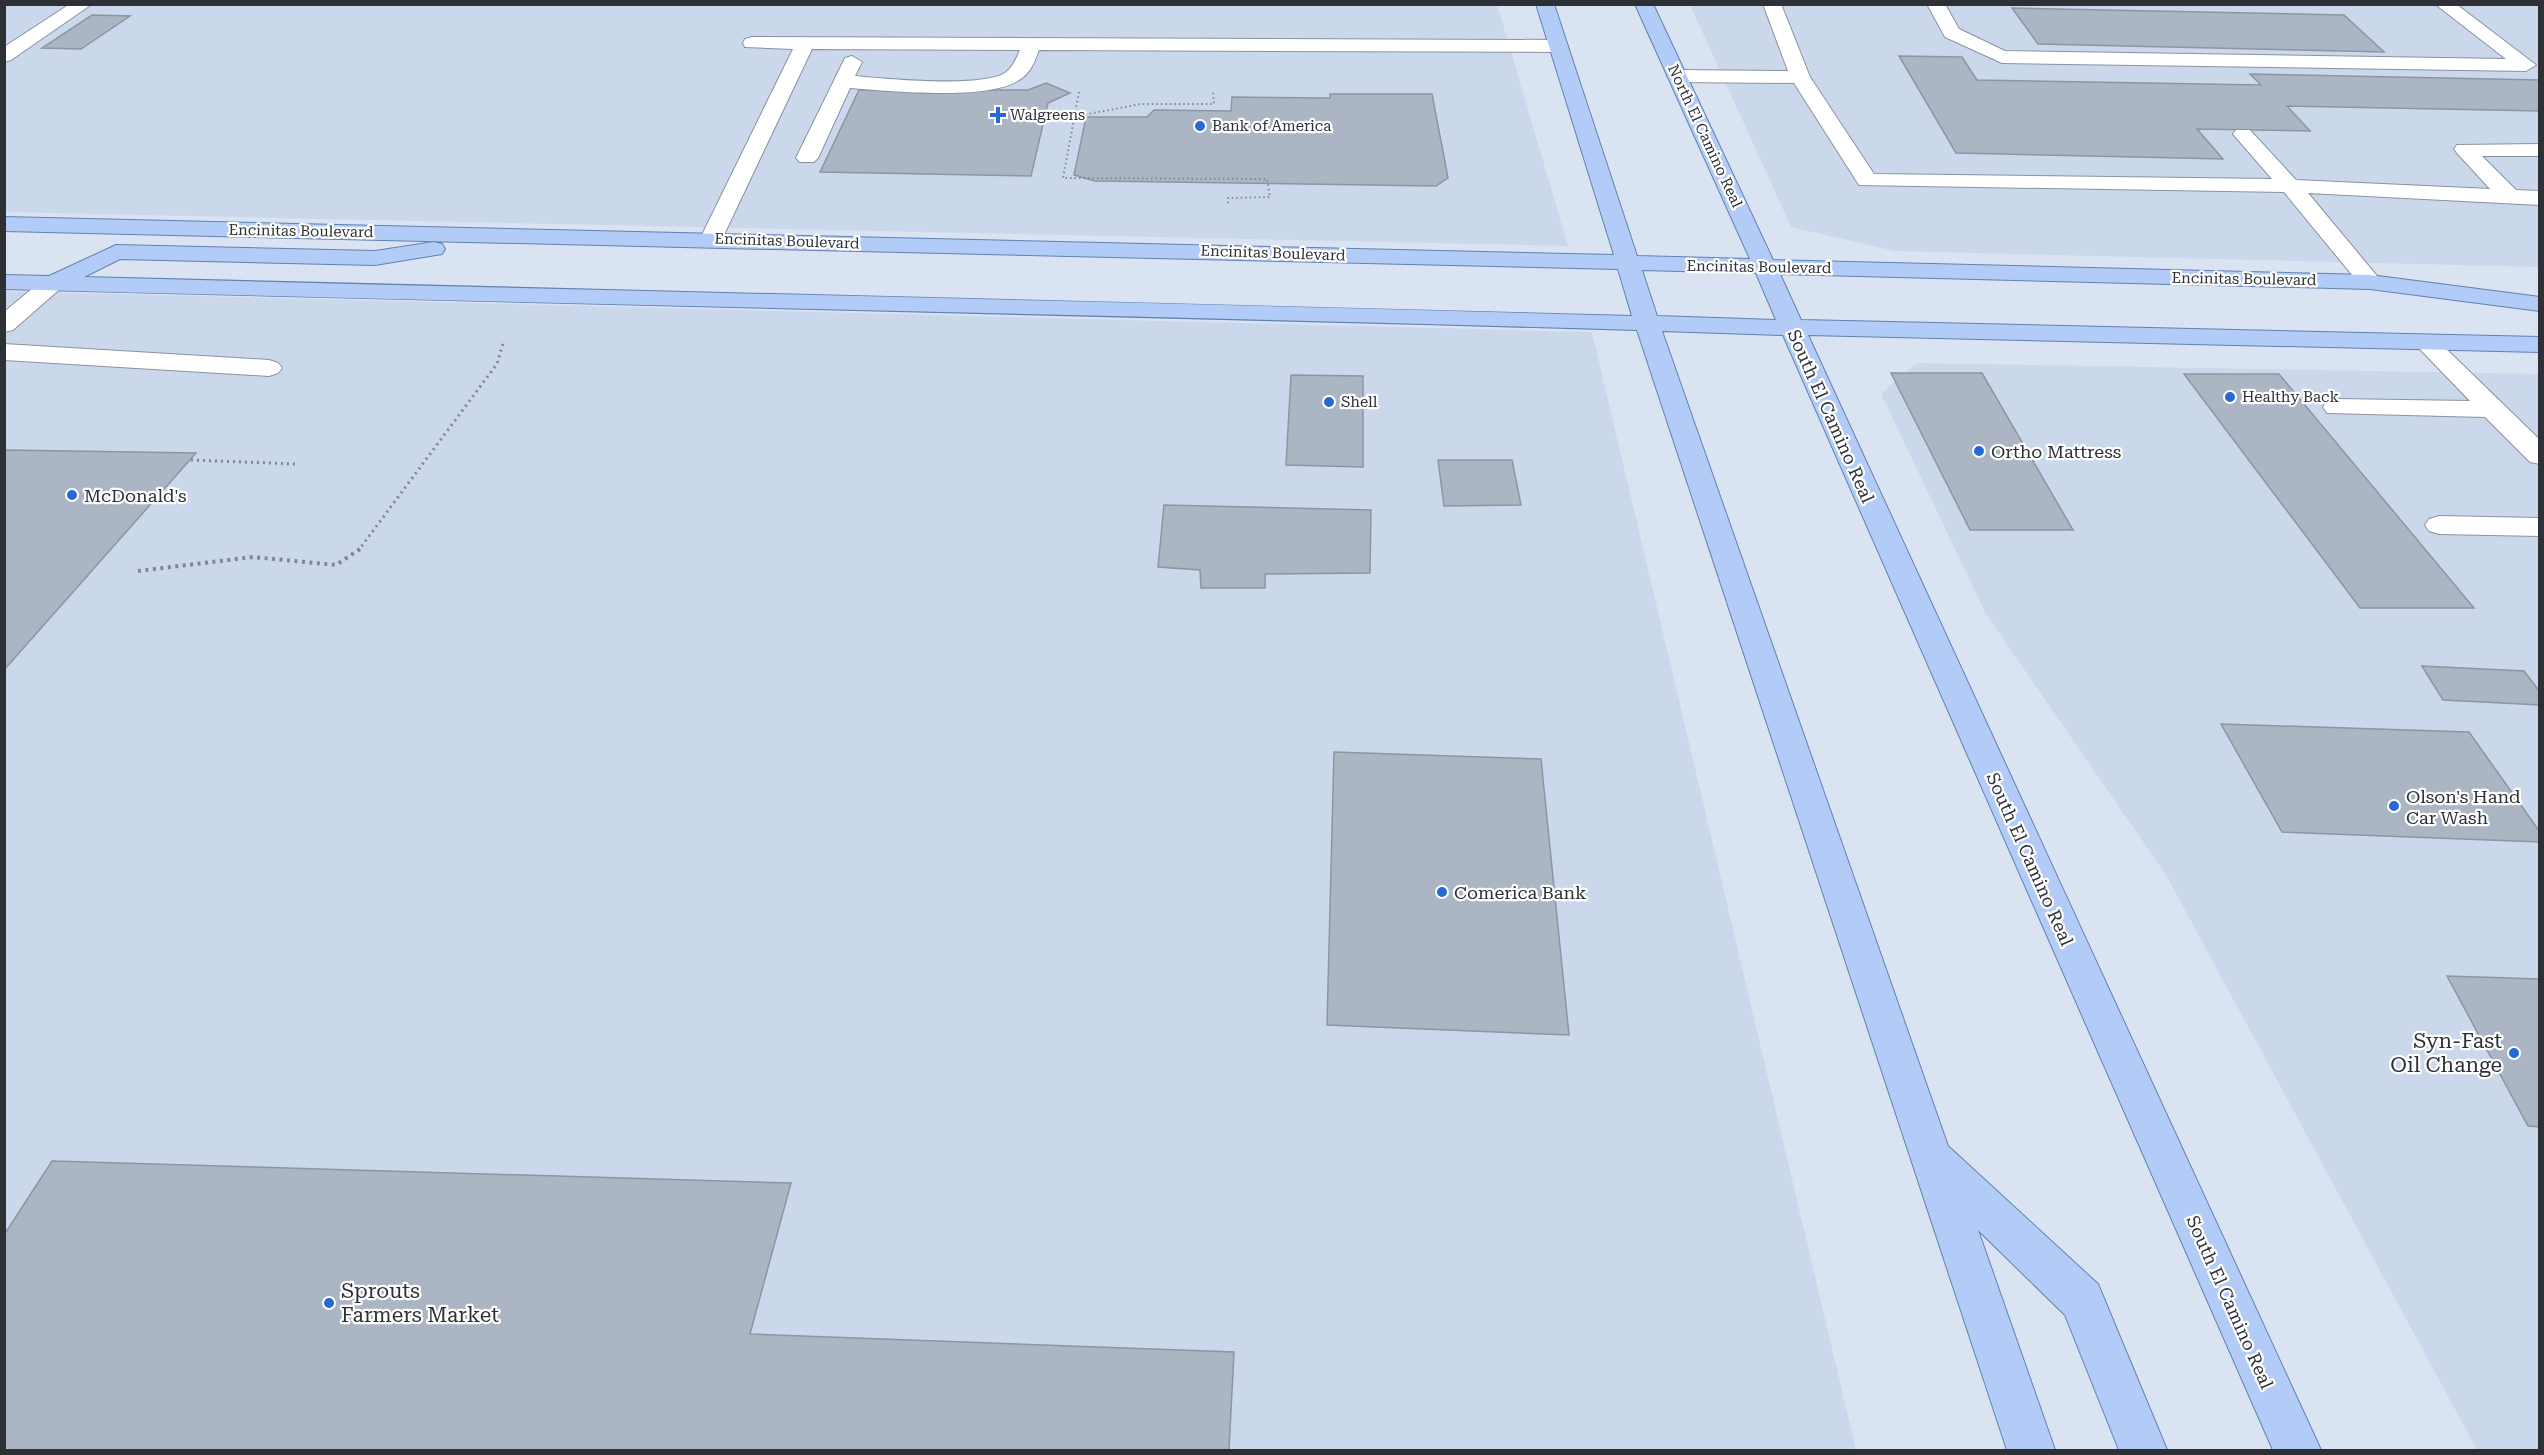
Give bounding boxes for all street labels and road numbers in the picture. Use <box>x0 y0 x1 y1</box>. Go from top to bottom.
street label: North El Camino Real <box>1664 62 1746 211</box>
street label: Encinitas Boulevard <box>228 221 374 241</box>
street label: Encinitas Boulevard <box>714 229 860 253</box>
street label: Encinitas Boulevard <box>1200 241 1346 265</box>
street label: Encinitas Boulevard <box>1686 257 1832 277</box>
street label: Encinitas Boulevard <box>2171 269 2317 289</box>
street label: South El Camino Real <box>1783 326 1879 506</box>
street label: South El Camino Real <box>1982 769 2078 949</box>
street label: South El Camino Real <box>2182 1212 2278 1392</box>

